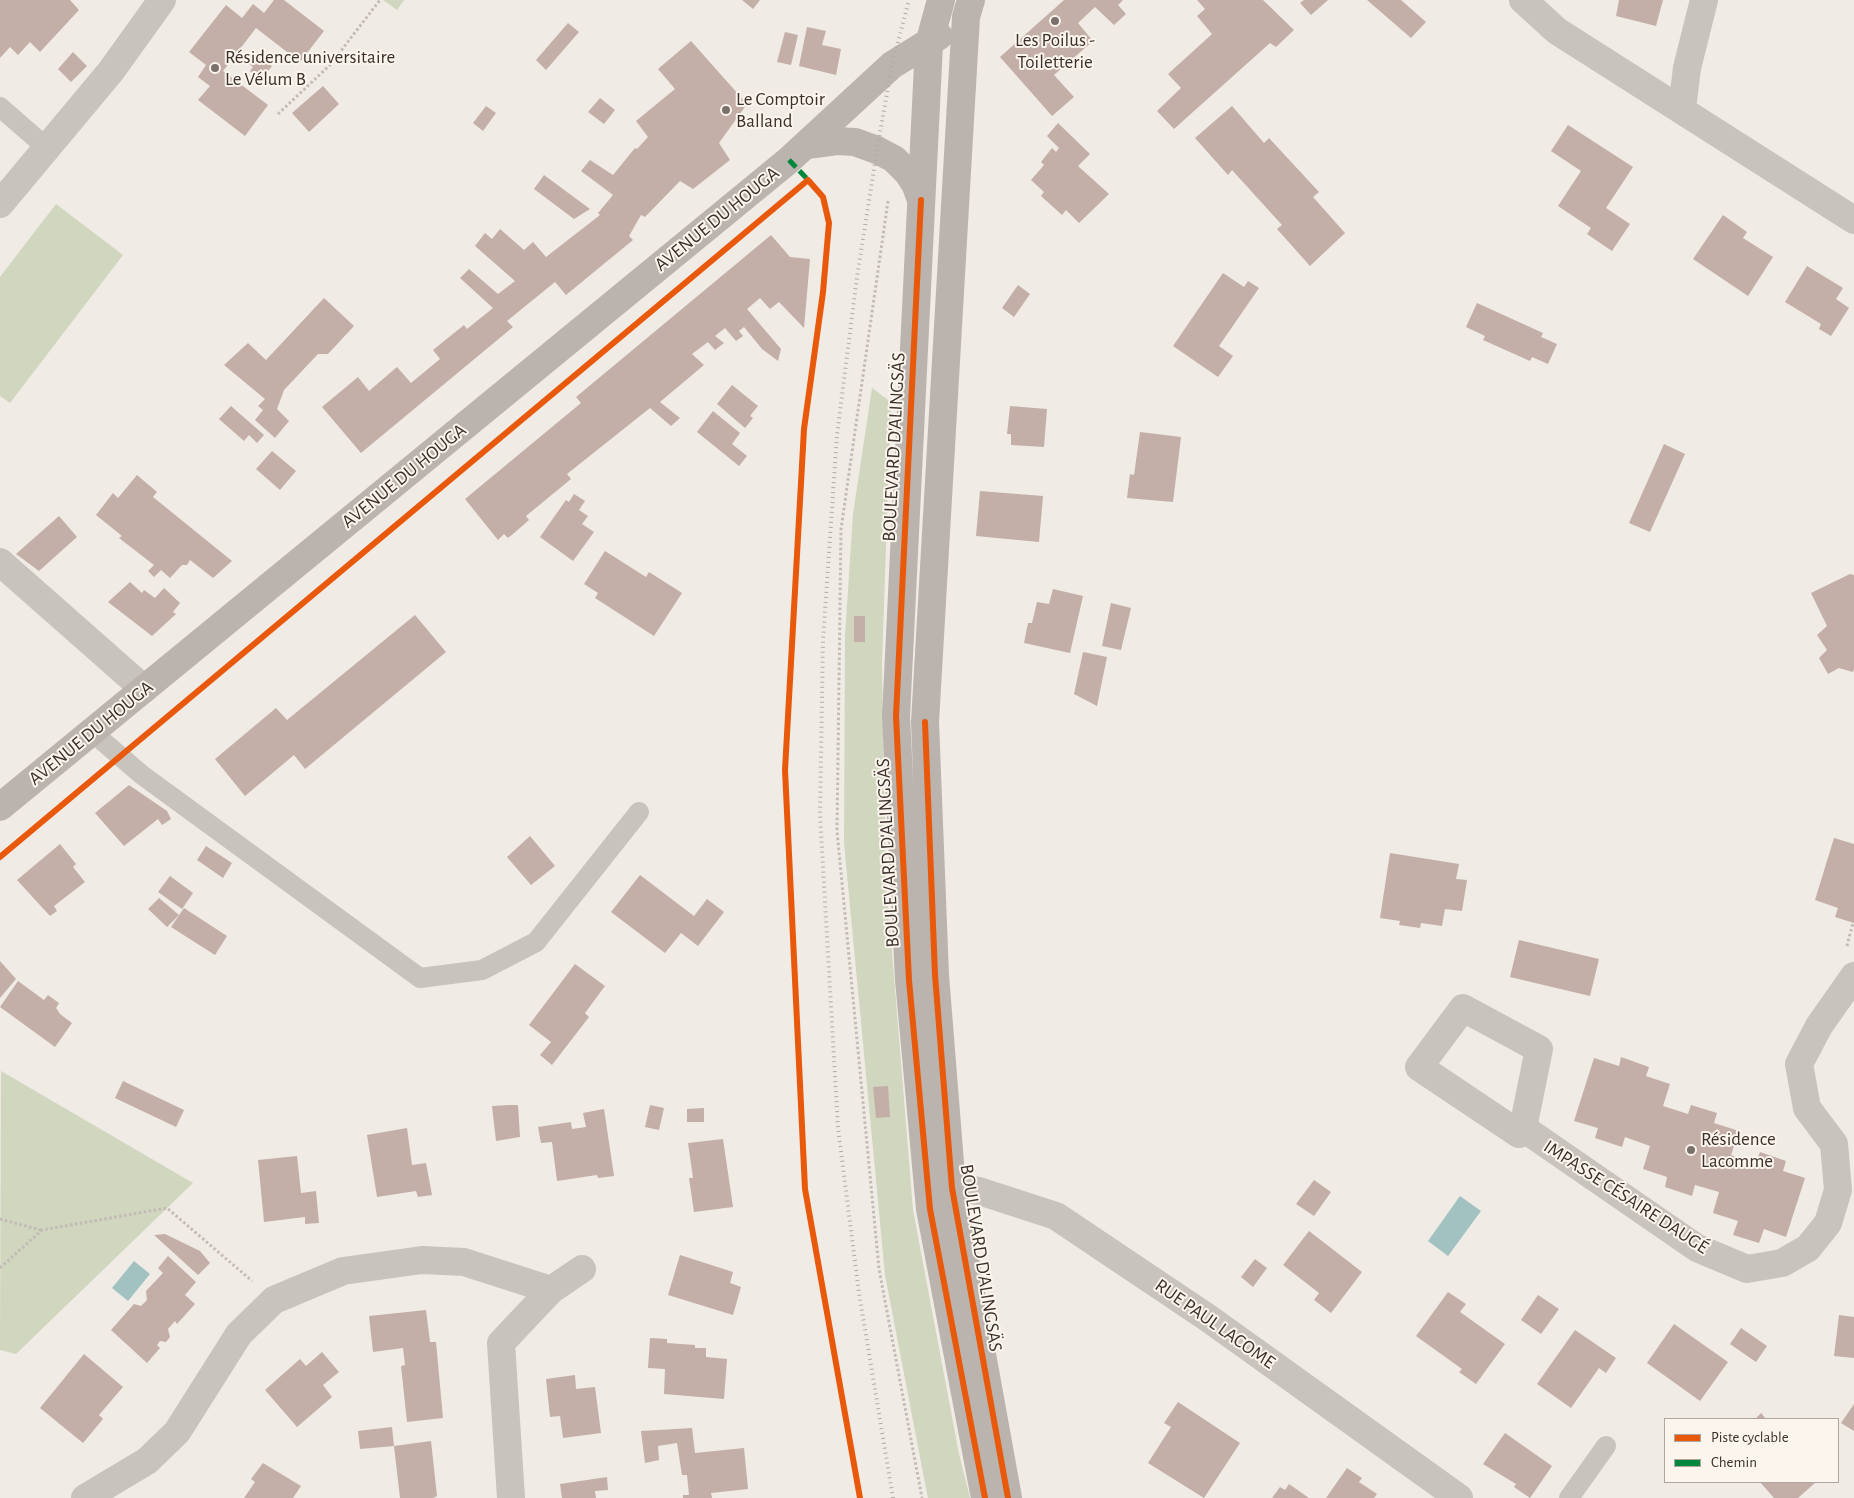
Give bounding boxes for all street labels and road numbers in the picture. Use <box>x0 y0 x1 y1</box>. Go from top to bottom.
street label: AVENUE DU HOUGA <box>650 162 784 276</box>
street label: BOULEVARD D'ALINGSÄS <box>878 352 910 542</box>
street label: AVENUE DU HOUGA <box>337 419 471 533</box>
street label: AVENUE DU HOUGA <box>24 676 158 790</box>
street label: BOULEVARD D'ALINGSÄS <box>872 758 904 948</box>
street label: IMPASSE CÉSAIRE DAUGÉ <box>1539 1135 1713 1259</box>
street label: BOULEVARD D'ALINGSÄS <box>955 1163 1007 1353</box>
street label: RUE PAUL LACOME <box>1150 1274 1280 1374</box>

